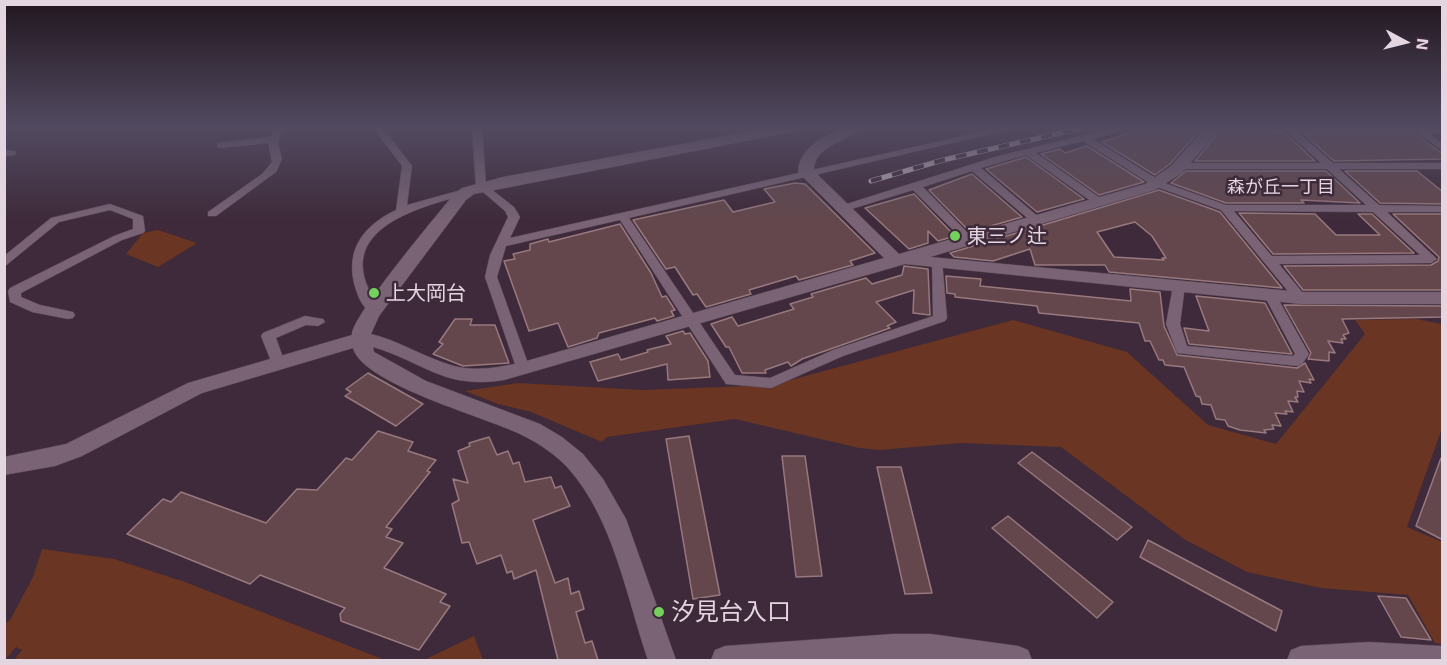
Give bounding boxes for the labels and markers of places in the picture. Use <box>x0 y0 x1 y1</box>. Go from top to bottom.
place label: 東三ノ辻 <box>967 224 1047 248</box>
marker: 東三ノ辻 <box>948 229 962 243</box>
place label: 上大岡台 <box>386 281 466 305</box>
marker: 上大岡台 <box>367 286 381 300</box>
place label: 汐見台入口 <box>671 598 791 626</box>
marker: 汐見台入口 <box>652 605 666 619</box>

